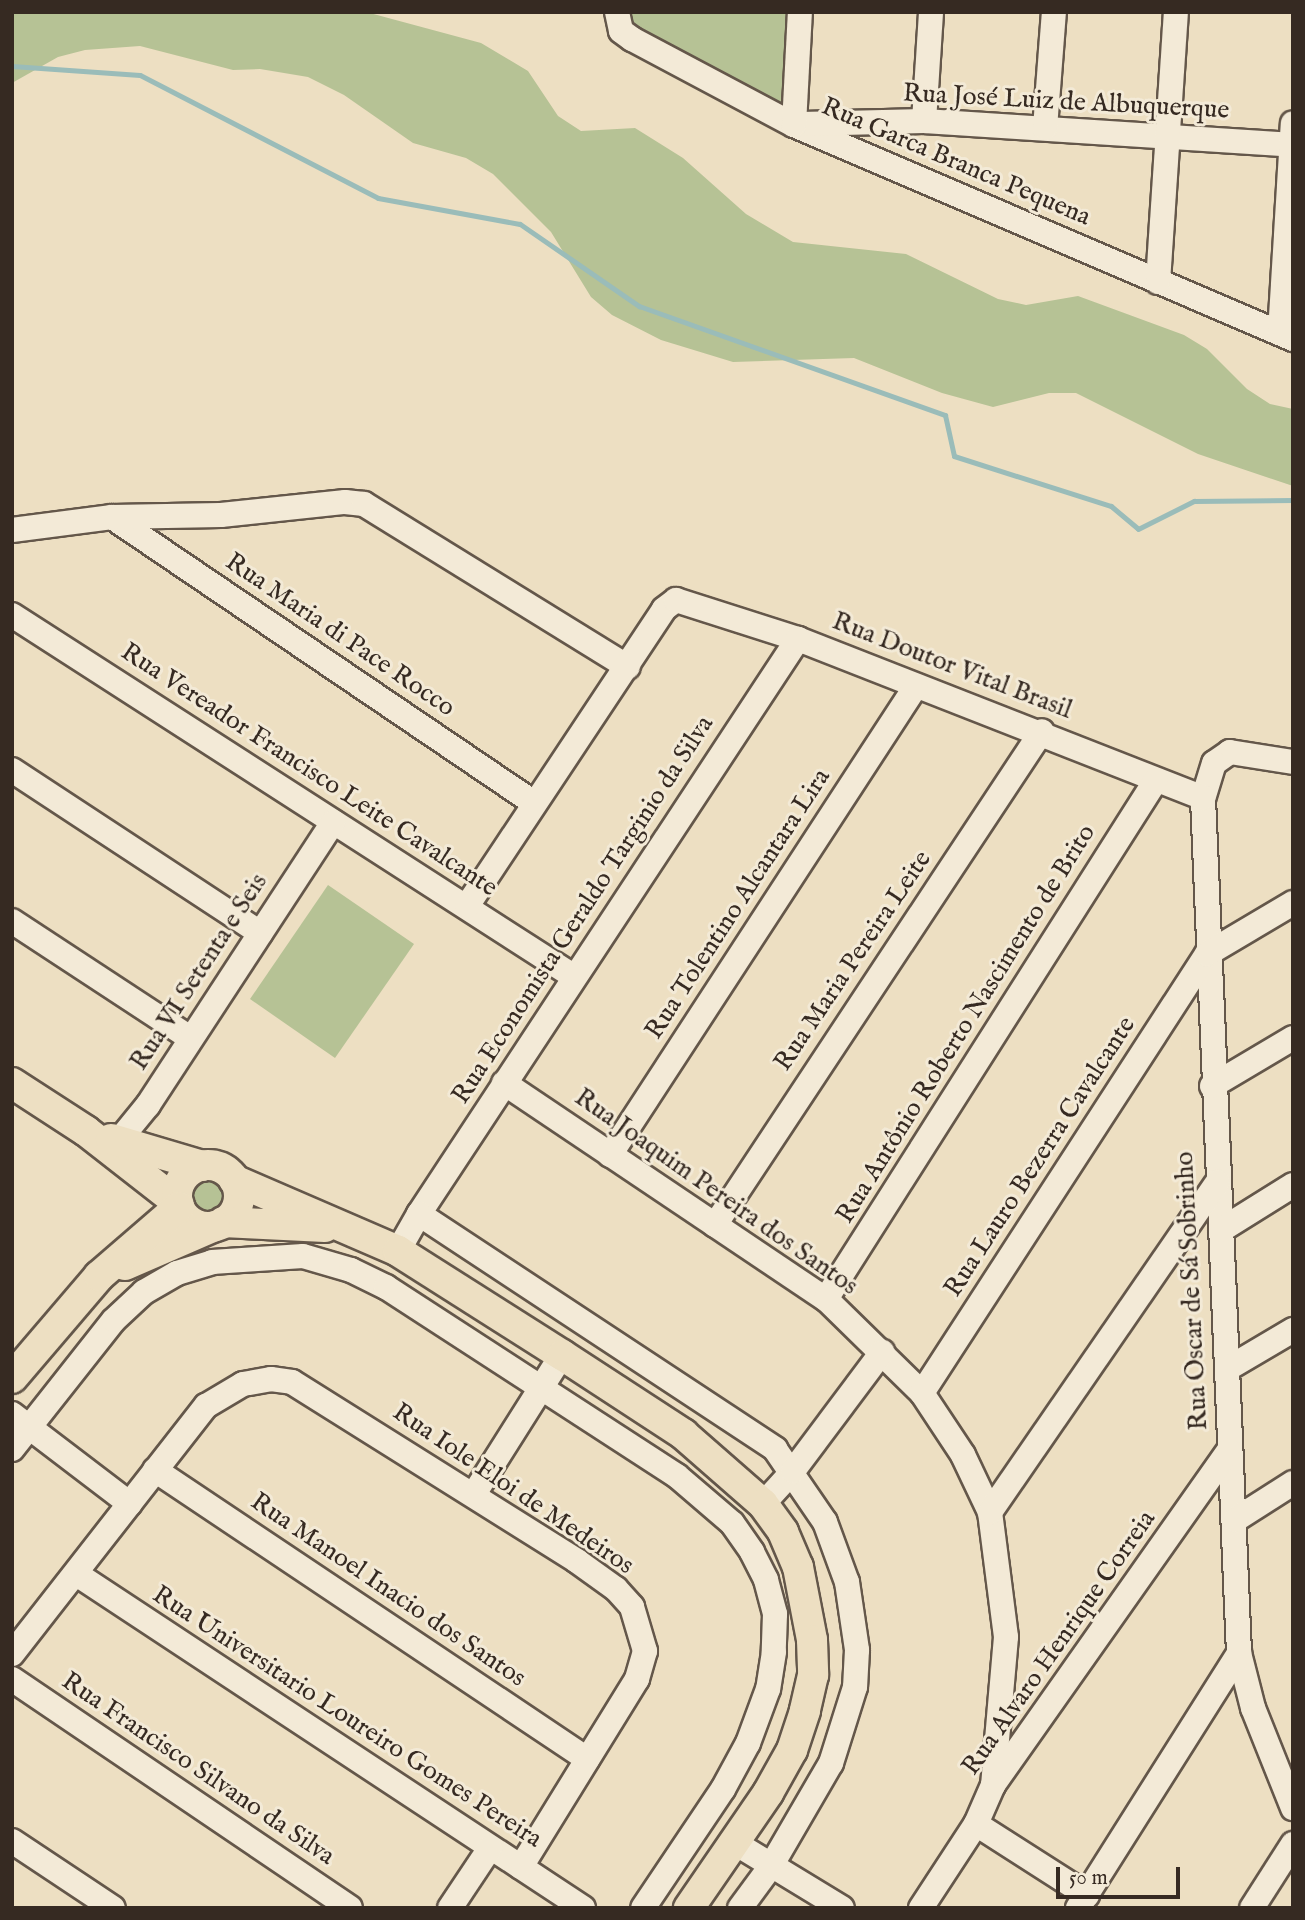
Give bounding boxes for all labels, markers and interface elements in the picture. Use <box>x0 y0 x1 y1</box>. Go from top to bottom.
street label: Rua José Luiz de Albuquerque <box>902 78 1230 126</box>
street label: Rua Garca Branca Pequena <box>817 91 1095 233</box>
street label: Rua Maria di Pace Rocco <box>219 546 461 724</box>
street label: Rua Doutor Vital Brasil <box>828 606 1076 726</box>
street label: Rua Vereador Francisco Leite Cavalcante <box>115 636 503 904</box>
street label: Rua Economista Geraldo Targinio da Silva <box>446 710 720 1110</box>
street label: Rua Tolentino Alcantara Lira <box>639 763 837 1045</box>
street label: Rua Antônio Roberto Nascimento de Brito <box>830 819 1102 1229</box>
street label: Rua Maria Pereira Leite <box>768 845 938 1077</box>
street label: Rua VI Setenta e Seis <box>124 868 274 1076</box>
street label: Rua Lauro Bezerra Cavalcante <box>938 1011 1142 1303</box>
street label: Rua Joaquim Pereira dos Santos <box>568 1082 864 1302</box>
street label: Rua Oscar de Sá Sobrinho <box>1169 1151 1215 1431</box>
street label: Rua Iole Eloi de Medeiros <box>387 1397 639 1581</box>
street label: Rua Manoel Inacio dos Santos <box>244 1486 532 1694</box>
street label: Rua Alvaro Henrique Correia <box>956 1505 1162 1781</box>
street label: Rua Universitario Loureiro Gomes Pereira <box>146 1579 548 1855</box>
street label: Rua Francisco Silvano da Silva <box>55 1666 341 1872</box>
scale bar <box>1060 1854 1184 1898</box>
text: 50 m <box>1069 1865 1108 1892</box>

